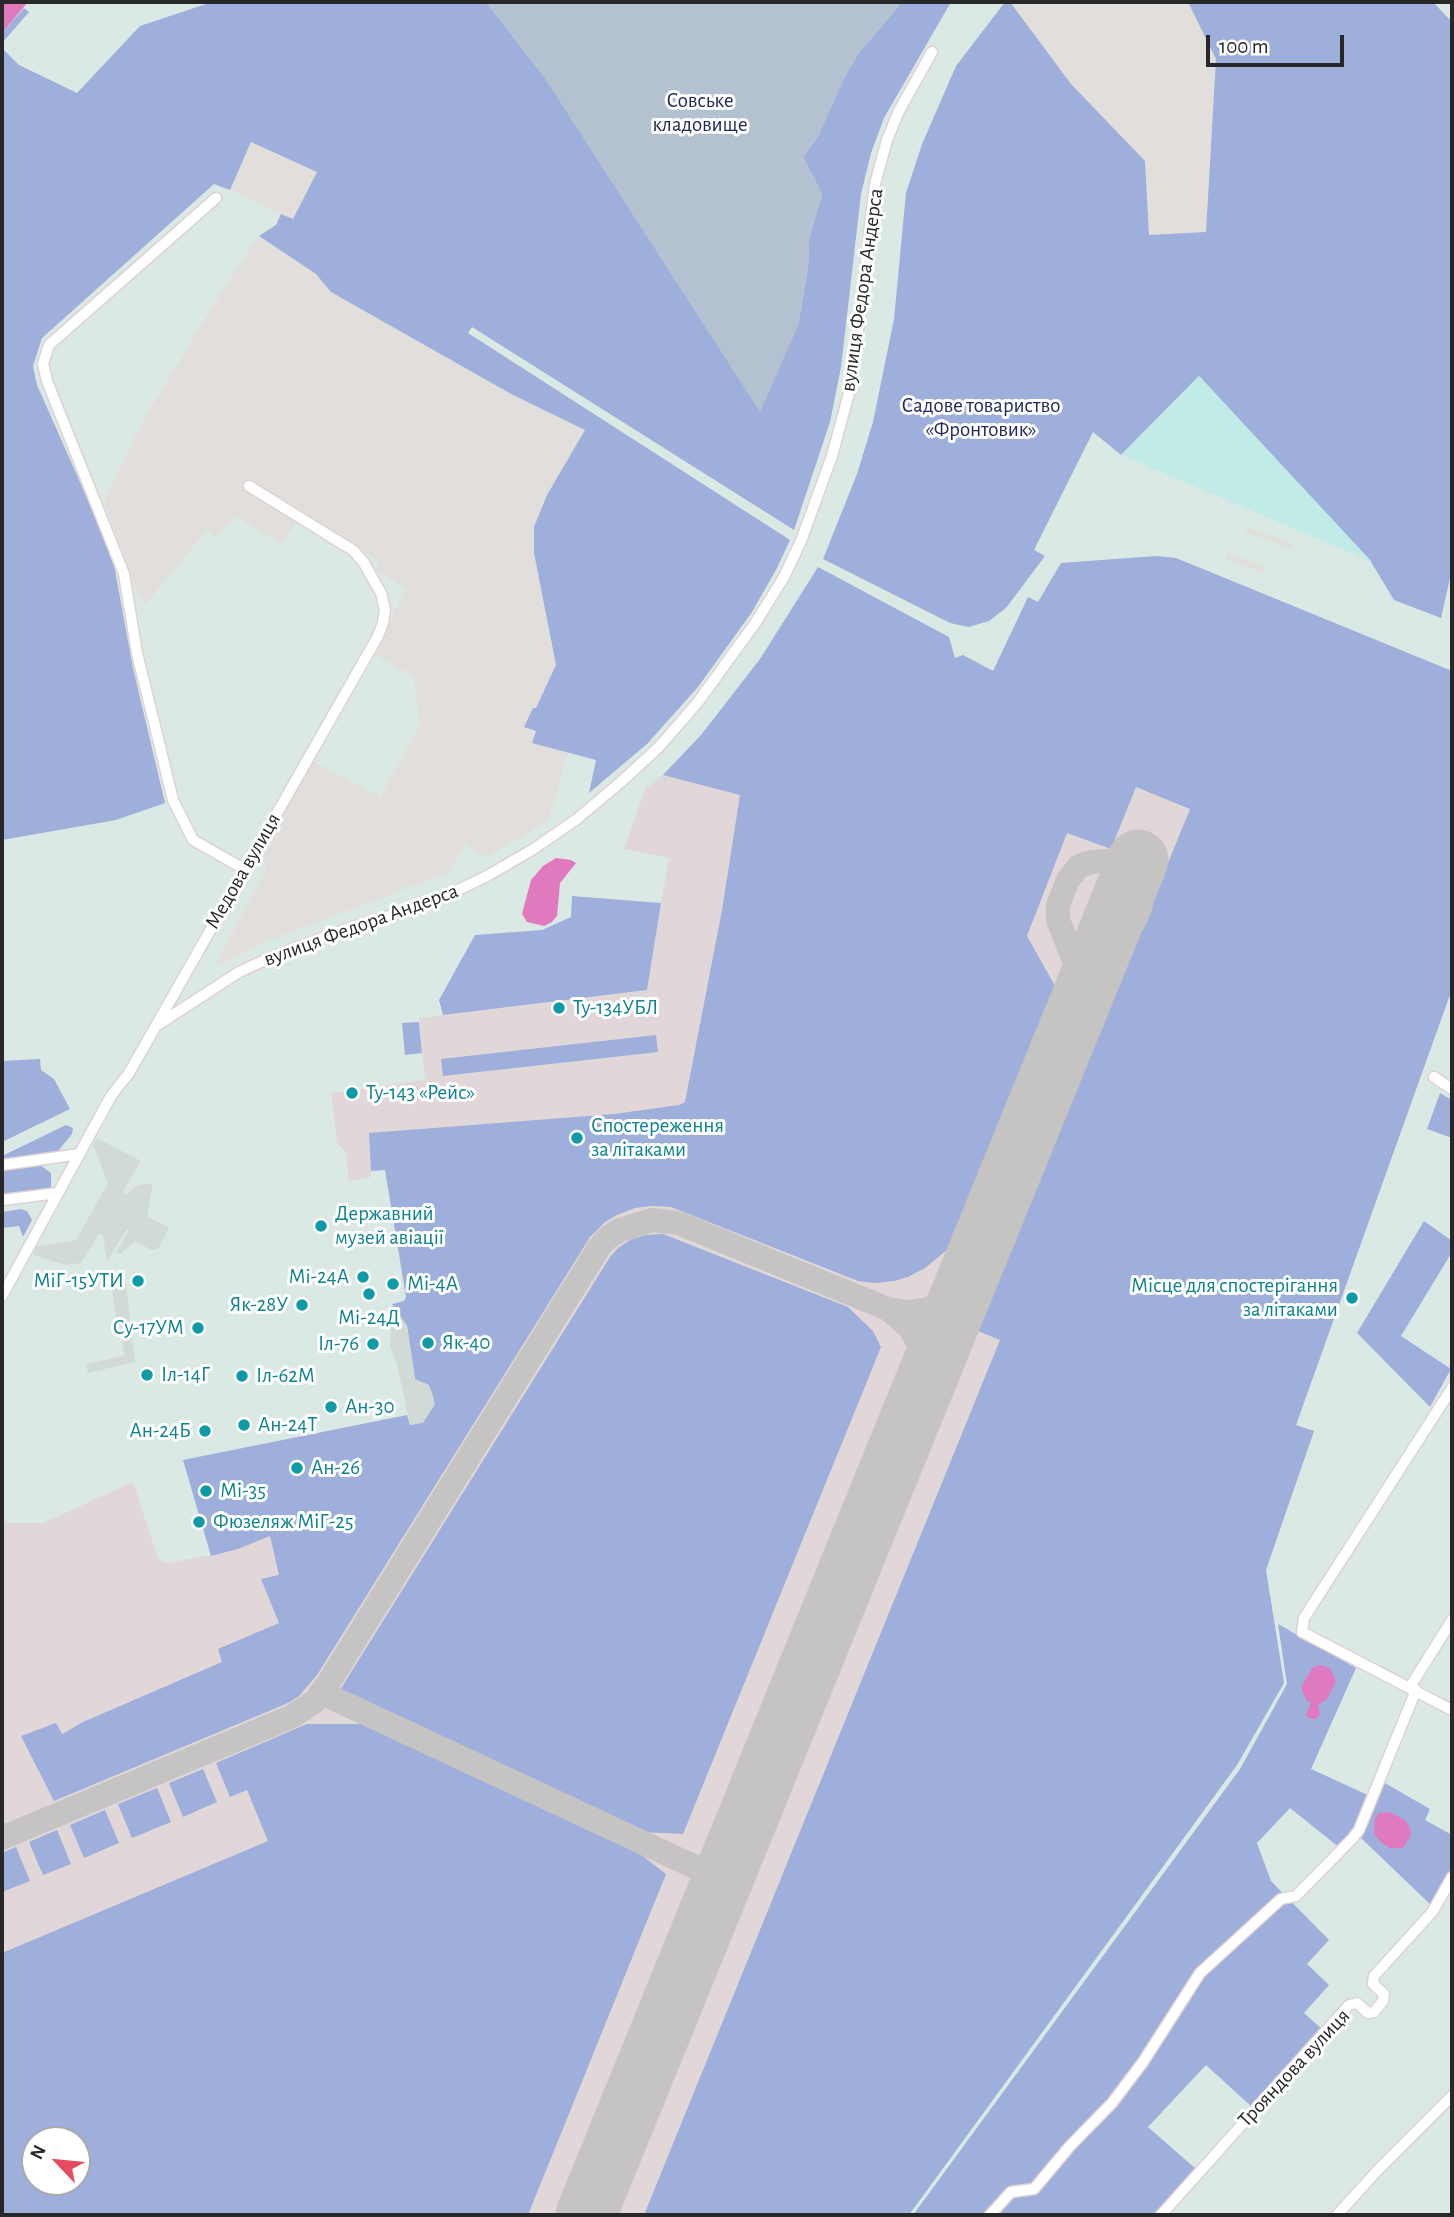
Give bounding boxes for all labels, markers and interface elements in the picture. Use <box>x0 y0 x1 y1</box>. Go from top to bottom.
scale bar <box>1209 21 1347 65</box>
text: 100 m <box>1219 36 1269 57</box>
park label: Совське кладовище <box>652 88 748 138</box>
street label: вулиця Федора Андерса <box>835 187 889 393</box>
park label: Садове товариство «Фронтовик» <box>902 393 1060 443</box>
street label: Медова вулиця <box>200 809 286 933</box>
street label: вулиця Федора Андерса <box>260 878 462 972</box>
place label: Ту-134УБЛ <box>573 995 658 1021</box>
marker: Ту-134УБЛ <box>551 1000 567 1016</box>
place label: Ту-143 «Рейс» <box>366 1080 475 1106</box>
marker: Ту-143 «Рейс» <box>344 1085 360 1101</box>
place label: Спостереження за літаками <box>591 1113 724 1163</box>
marker: Спостереження за літаками <box>569 1130 585 1146</box>
place label: Державний музей авіації <box>335 1201 444 1251</box>
marker: Державний музей авіації <box>313 1218 329 1234</box>
place label: Мі-24А <box>288 1264 349 1290</box>
place label: МіГ-15УТИ <box>33 1268 124 1294</box>
marker: Мі-24А <box>355 1269 371 1285</box>
place label: Мі-4А <box>407 1271 458 1297</box>
marker: МіГ-15УТИ <box>130 1273 146 1289</box>
place label: Місце для спостерігання за літаками <box>1131 1273 1338 1323</box>
marker: Мі-4А <box>385 1276 401 1292</box>
marker: Мі-24Д <box>361 1286 377 1302</box>
marker: Місце для спостерігання за літаками <box>1344 1290 1360 1306</box>
place label: Як-28У <box>229 1292 288 1318</box>
marker: Як-28У <box>294 1297 310 1313</box>
place label: Мі-24Д <box>338 1305 400 1331</box>
place label: Су-17УМ <box>113 1315 184 1341</box>
marker: Су-17УМ <box>190 1320 206 1336</box>
place label: Як-40 <box>442 1330 490 1356</box>
place label: Іл-76 <box>318 1331 359 1357</box>
marker: Як-40 <box>420 1335 436 1351</box>
marker: Іл-76 <box>365 1336 381 1352</box>
place label: Іл-14Г <box>161 1362 210 1388</box>
place label: Іл-62М <box>256 1363 315 1389</box>
marker: Іл-14Г <box>139 1367 155 1383</box>
marker: Іл-62М <box>234 1368 250 1384</box>
place label: Ан-30 <box>345 1394 395 1420</box>
marker: Ан-30 <box>323 1399 339 1415</box>
place label: Ан-24Т <box>258 1412 317 1438</box>
marker: Ан-24Т <box>236 1417 252 1433</box>
place label: Ан-24Б <box>130 1418 191 1444</box>
marker: Ан-24Б <box>197 1423 213 1439</box>
place label: Ан-26 <box>311 1455 360 1481</box>
marker: Ан-26 <box>289 1460 305 1476</box>
place label: Мі-35 <box>220 1478 266 1504</box>
marker: Мі-35 <box>198 1483 214 1499</box>
place label: Фюзеляж МіГ-25 <box>213 1509 353 1535</box>
marker: Фюзеляж МіГ-25 <box>191 1514 207 1530</box>
street label: Трояндова вулиця <box>1233 2004 1355 2132</box>
north arrow <box>21 2126 91 2196</box>
text: N <box>27 2142 50 2163</box>

